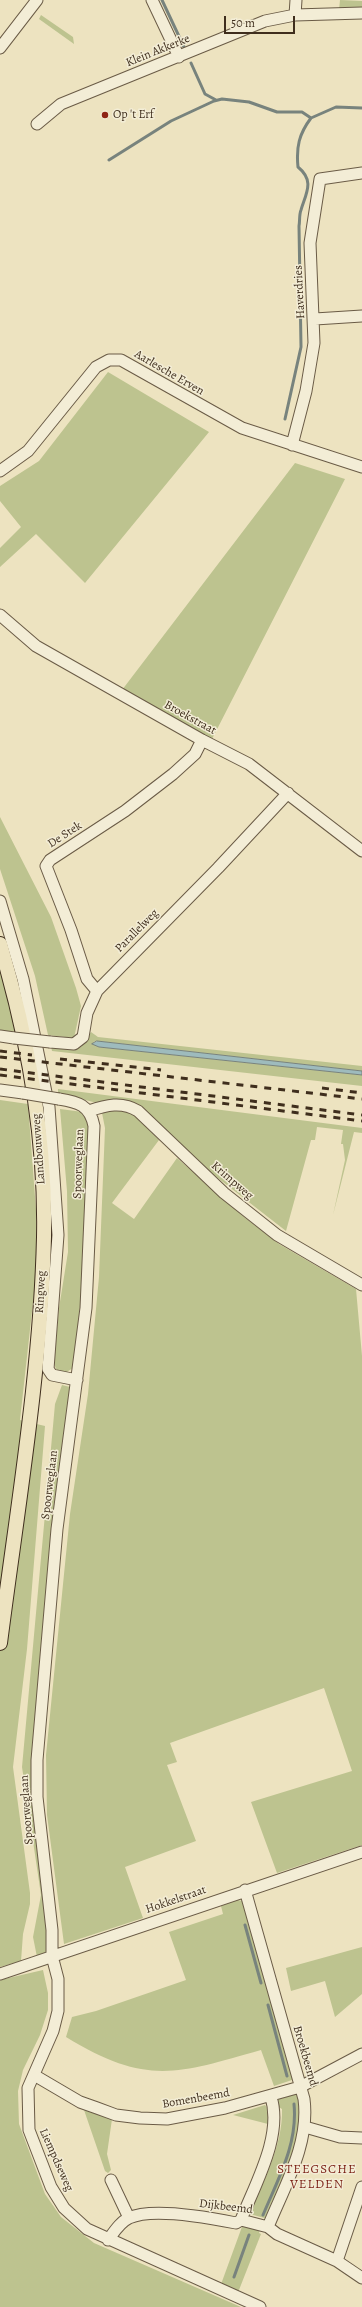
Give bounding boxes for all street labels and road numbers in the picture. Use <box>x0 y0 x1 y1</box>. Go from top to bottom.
street label: Klein Akkerke <box>124 32 192 70</box>
street label: Haverdries <box>291 265 309 319</box>
street label: Aarlesche Erven <box>132 347 206 399</box>
street label: Broekstraat <box>161 698 219 738</box>
street label: De Stek <box>45 819 85 851</box>
street label: Parallelweg <box>112 906 162 956</box>
street label: Landbouwweg <box>29 1113 49 1185</box>
street label: Spoorweglaan <box>71 1129 87 1199</box>
street label: Krimpweg <box>208 1159 256 1203</box>
street label: Ringweg <box>33 1270 49 1314</box>
street label: Spoorweglaan <box>39 1450 61 1520</box>
street label: Spoorweglaan <box>17 1775 37 1845</box>
street label: Hokkelstraat <box>144 1883 208 1917</box>
street label: Broekbeemd <box>290 2024 320 2088</box>
street label: Bomenbeemd <box>161 2086 231 2112</box>
street label: Liempdseweg <box>36 2126 76 2194</box>
street label: Dijkbeemd <box>198 2197 254 2217</box>

